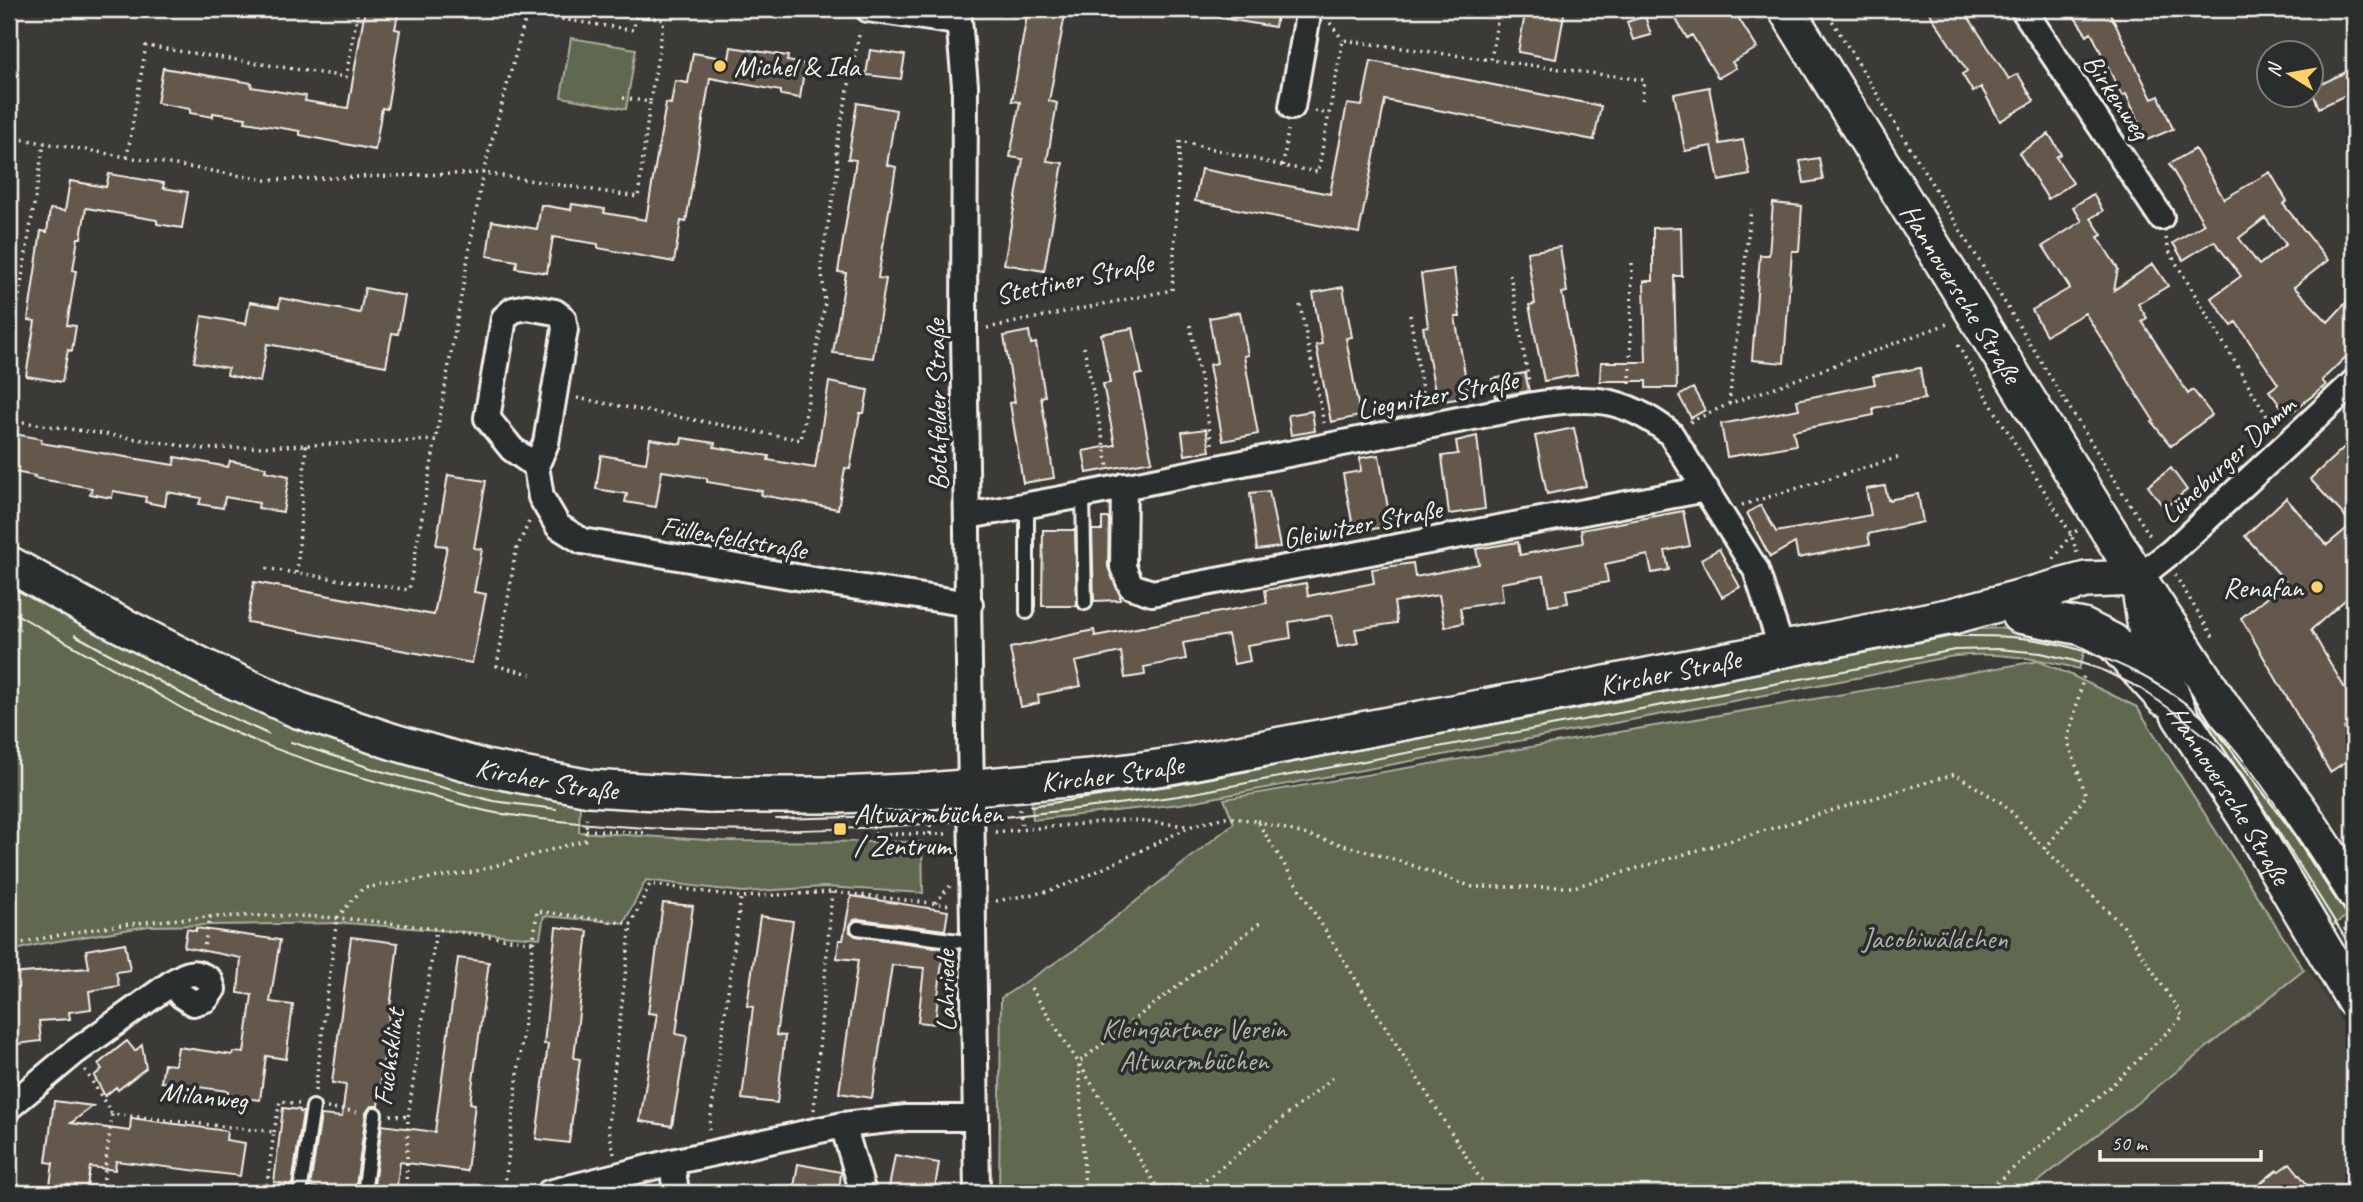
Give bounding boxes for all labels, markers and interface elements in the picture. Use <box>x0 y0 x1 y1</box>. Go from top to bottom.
north arrow <box>2254 38 2324 108</box>
street label: Birkenweg <box>2075 47 2159 147</box>
place label: Michel & Ida <box>734 49 861 84</box>
marker: Michel & Ida <box>712 58 728 74</box>
text: N <box>2261 60 2288 79</box>
street label: Hannoversche Straße <box>1892 197 2031 391</box>
street label: Stettiner Straße <box>992 244 1158 312</box>
street label: Bothfelder Straße <box>917 317 955 491</box>
street label: Liegnitzer Straße <box>1354 361 1522 427</box>
street label: Lüneburger Damm <box>2152 386 2304 531</box>
street label: Gleiwitzer Straße <box>1280 491 1446 556</box>
street label: Füllenfeldstraße <box>658 507 812 568</box>
place label: Renafan <box>2223 570 2304 605</box>
marker: Renafan <box>2309 579 2325 595</box>
street label: Kircher Straße <box>1596 641 1745 703</box>
street label: Hannoversche Straße <box>2160 701 2300 893</box>
street label: Kircher Straße <box>1040 746 1188 799</box>
street label: Kircher Straße <box>472 749 621 808</box>
place label: Altwarmbüchen / Zentrum <box>854 796 1004 863</box>
marker: Altwarmbüchen / Zentrum <box>832 821 848 837</box>
park label: Jacobiwäldchen <box>1860 921 2008 956</box>
street label: Lahriede <box>927 948 964 1032</box>
street label: Fuchsklint <box>364 1004 413 1108</box>
park label: Kleingärtner Verein Altwarmbüchen <box>1102 1011 1288 1078</box>
street label: Milanweg <box>158 1074 250 1118</box>
scale bar <box>2100 1118 2262 1162</box>
text: 50 m <box>2111 1130 2149 1156</box>

